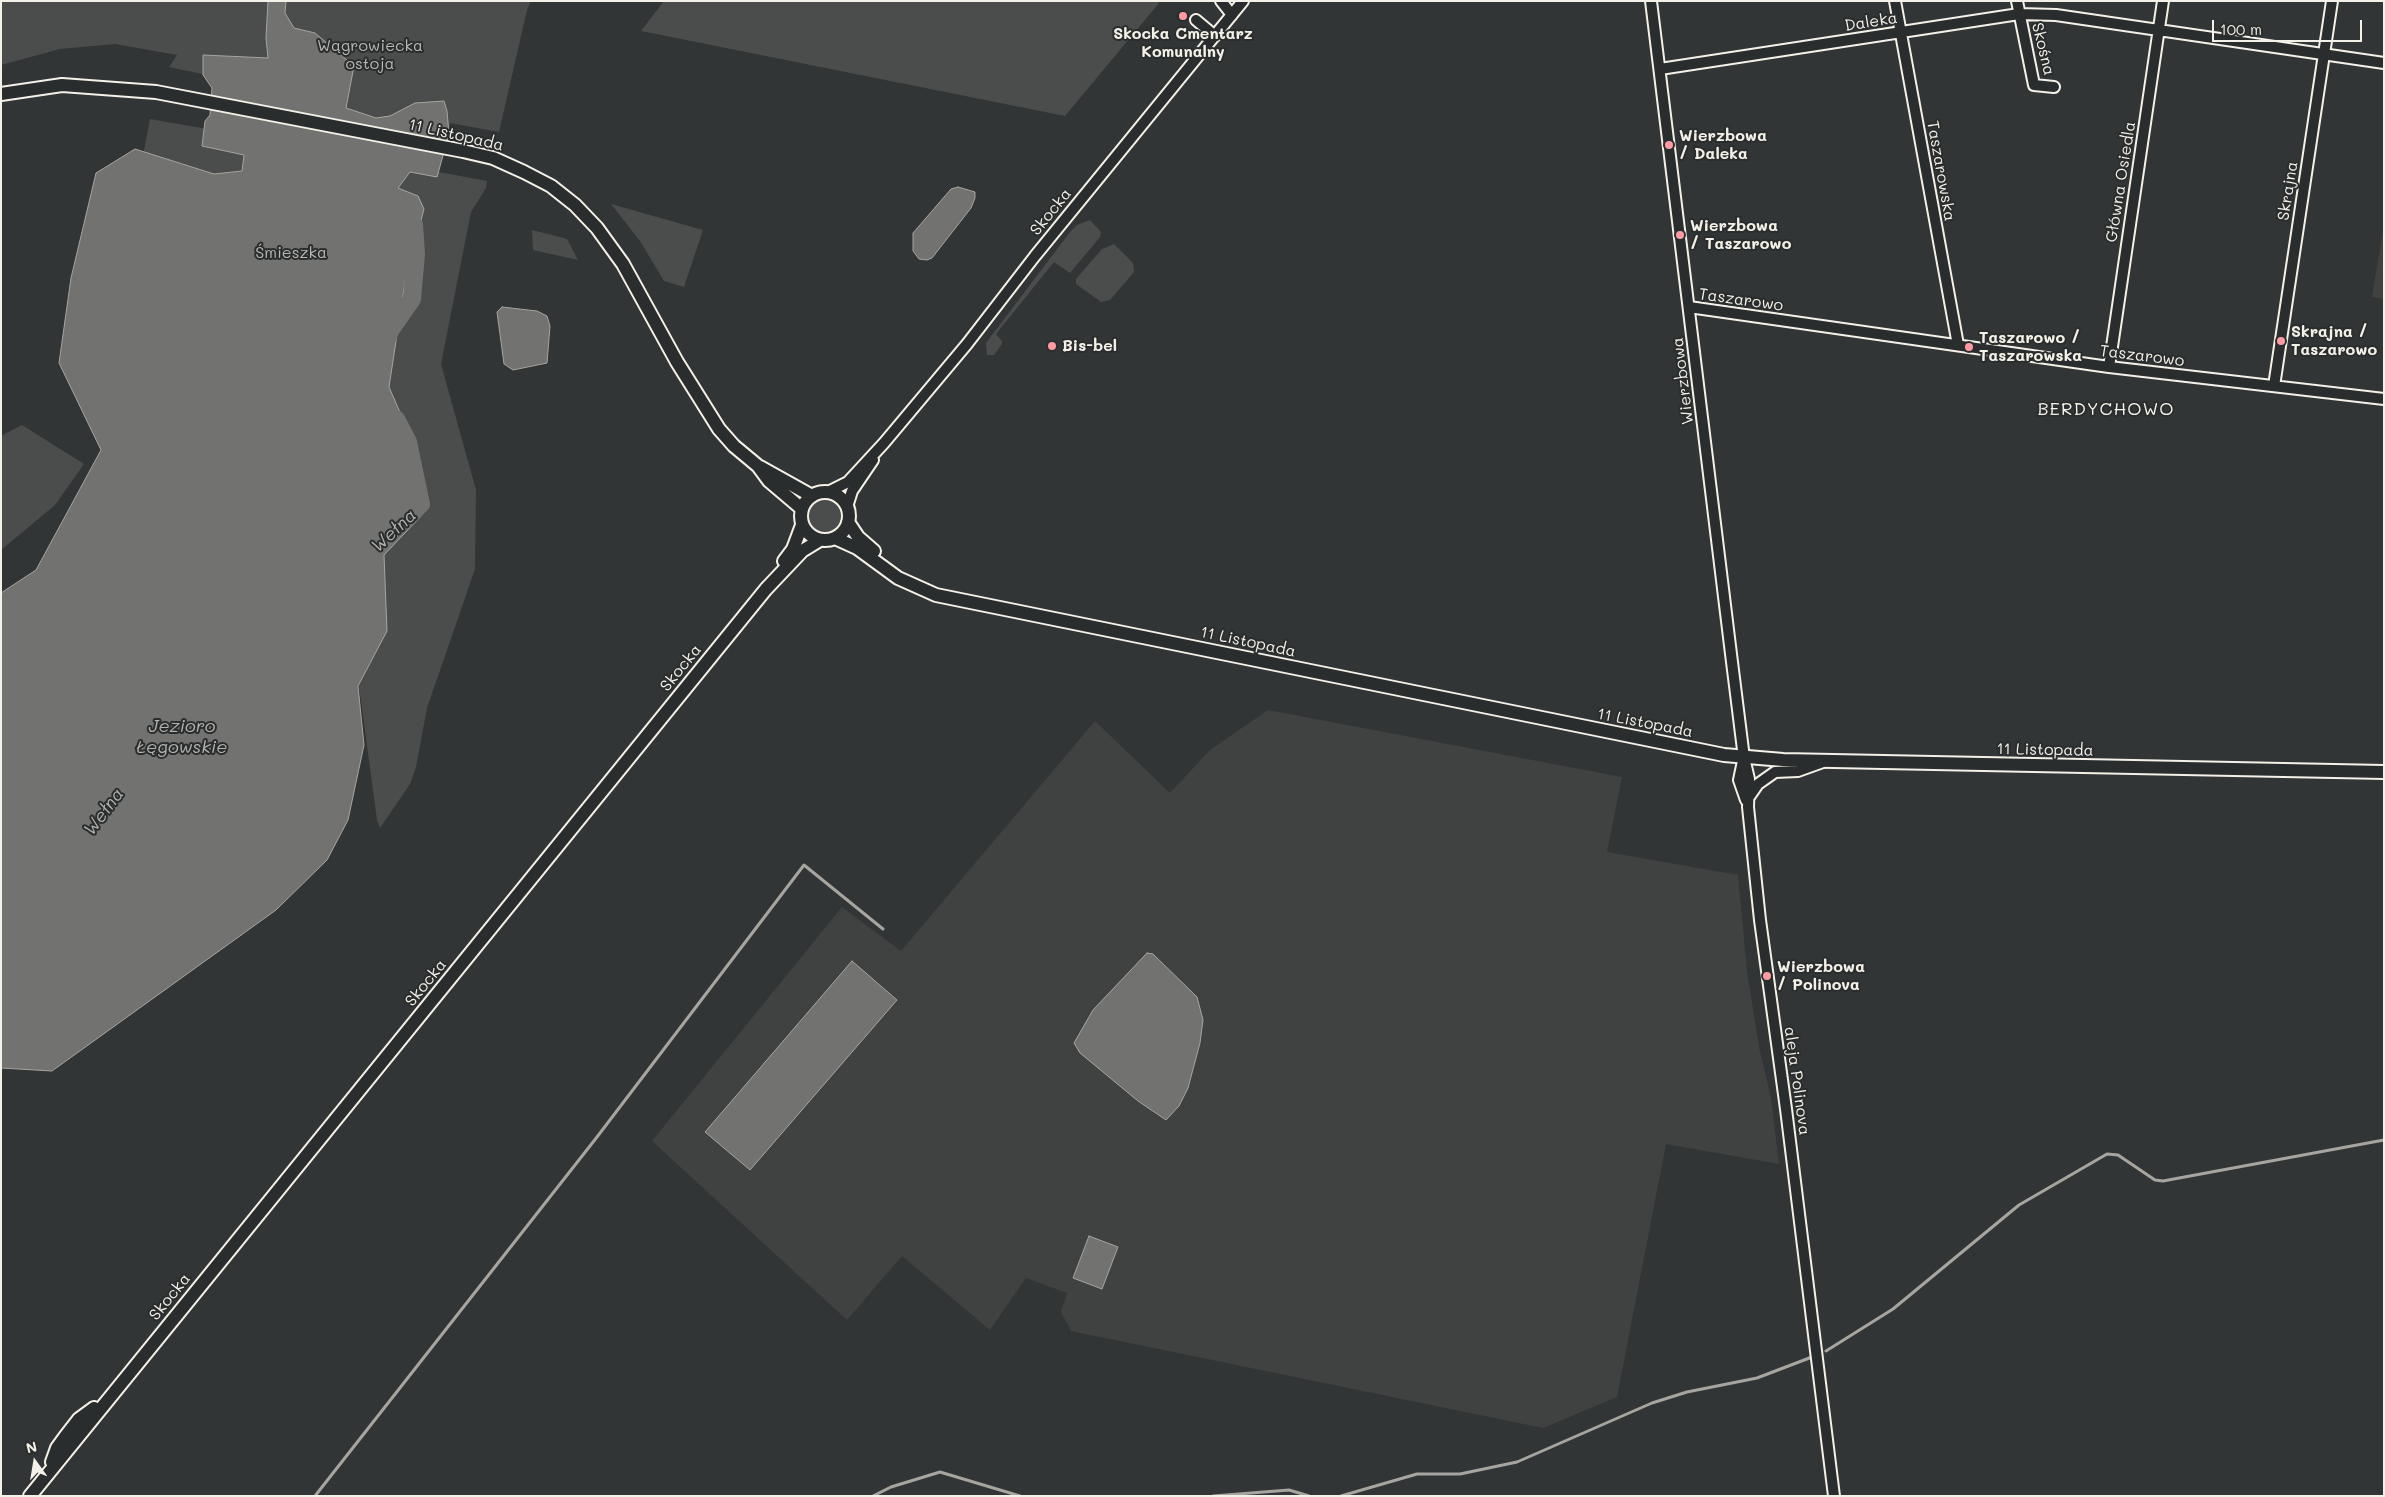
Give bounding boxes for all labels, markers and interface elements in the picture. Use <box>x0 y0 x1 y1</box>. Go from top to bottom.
street label: Daleka <box>1843 8 1899 36</box>
marker: Skocka Cmentarz Komunalny <box>1177 10 1189 22</box>
scale bar <box>2215 10 2365 42</box>
text: 100 m <box>2220 19 2262 39</box>
street label: Skośna <box>2027 21 2059 77</box>
place label: Skocka Cmentarz Komunalny <box>1113 24 1253 62</box>
park label: Wągrowiecka ostoja <box>317 36 423 74</box>
street label: 11 Listopada <box>407 115 505 155</box>
street label: Taszarowska <box>1923 119 1959 223</box>
street label: Główna Osiedla <box>2102 120 2140 244</box>
place label: Wierzbowa / Daleka <box>1679 126 1767 164</box>
marker: Wierzbowa / Daleka <box>1663 139 1675 151</box>
street label: Skrajna <box>2274 160 2302 222</box>
street label: Skocka <box>1026 185 1076 239</box>
place label: Wierzbowa / Taszarowo <box>1690 216 1791 254</box>
marker: Wierzbowa / Taszarowo <box>1674 229 1686 241</box>
park label: Śmieszka <box>255 243 327 263</box>
street label: Taszarowo <box>1698 285 1784 315</box>
place label: Skrajna / Taszarowo <box>2291 322 2377 360</box>
place label: Taszarowo / Taszarowska <box>1979 328 2082 366</box>
marker: Skrajna / Taszarowo <box>2275 335 2287 347</box>
place label: Bis-bel <box>1062 336 1117 356</box>
street label: Wierzbowa <box>1668 336 1698 426</box>
marker: Bis-bel <box>1046 340 1058 352</box>
marker: Taszarowo / Taszarowska <box>1963 341 1975 353</box>
street label: Taszarowo <box>2099 341 2185 371</box>
district label: BERDYCHOWO <box>2036 398 2176 420</box>
water label: Wełna <box>367 505 421 557</box>
street label: 11 Listopada <box>1199 623 1297 661</box>
street label: Skocka <box>656 641 706 695</box>
street label: 11 Listopada <box>1596 704 1694 742</box>
water label: Jezioro Łęgowskie <box>136 715 228 758</box>
street label: 11 Listopada <box>1996 740 2094 760</box>
water label: Wełna <box>79 784 129 840</box>
street label: Skocka <box>401 956 451 1010</box>
place label: Wierzbowa / Polinova <box>1777 957 1865 995</box>
marker: Wierzbowa / Polinova <box>1761 970 1773 982</box>
street label: aleja Polinova <box>1780 1026 1814 1136</box>
street label: Skocka <box>145 1270 195 1324</box>
text: N <box>24 1436 39 1457</box>
north arrow <box>10 1437 60 1487</box>

